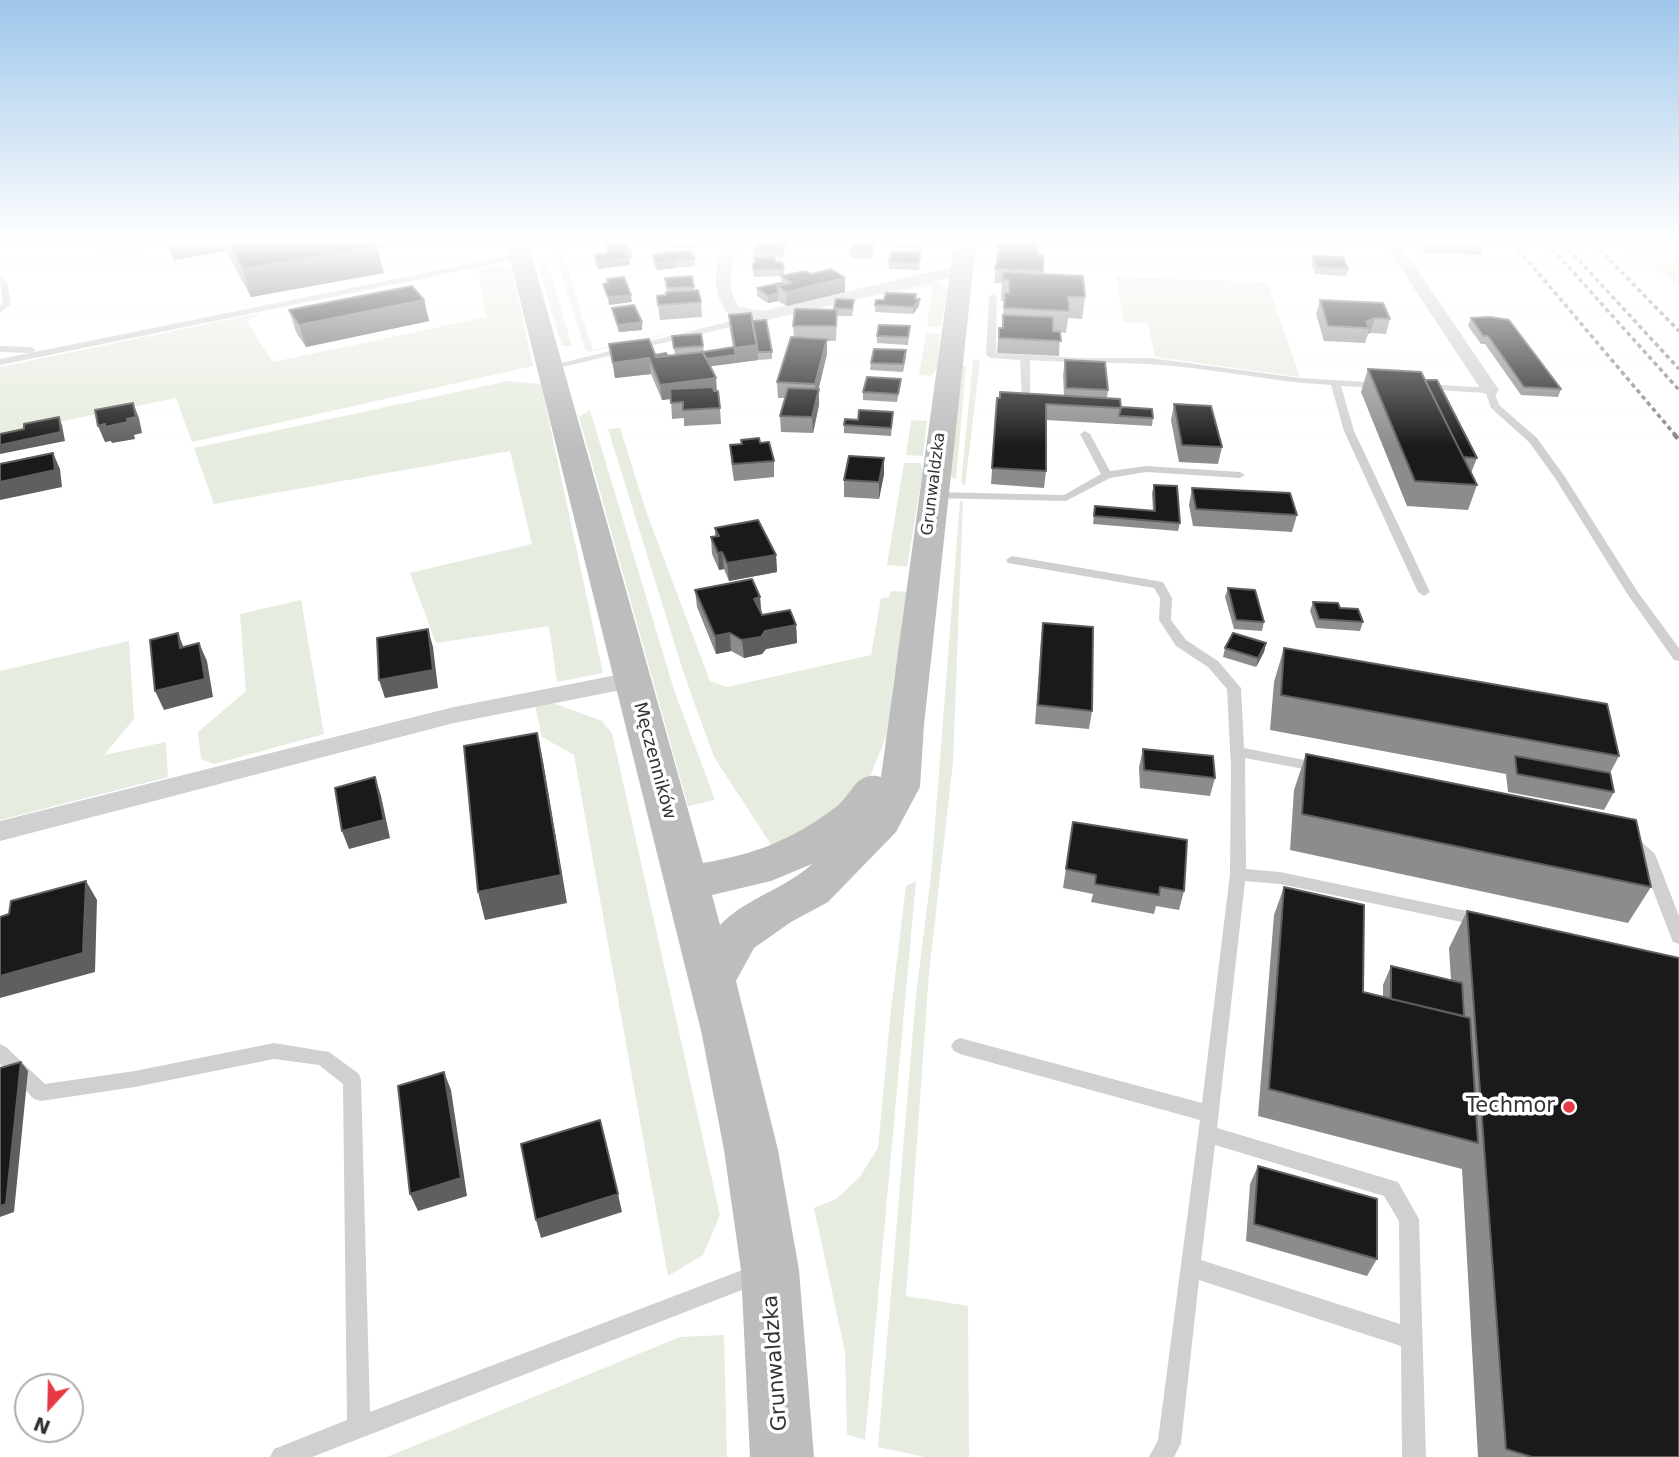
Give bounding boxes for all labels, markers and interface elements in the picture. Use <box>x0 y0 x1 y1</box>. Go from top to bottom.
street label: Grunwaldzka <box>918 431 950 537</box>
street label: Męczenników <box>628 700 680 822</box>
place label: Techmor <box>1466 1094 1555 1120</box>
marker: Techmor <box>1561 1099 1577 1115</box>
street label: Grunwaldzka <box>759 1294 793 1432</box>
north arrow <box>14 1373 84 1443</box>
text: N <box>30 1412 53 1439</box>

